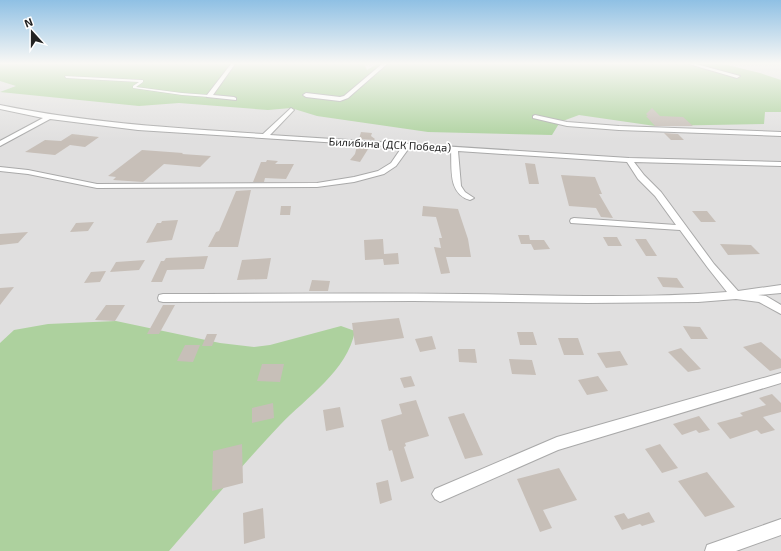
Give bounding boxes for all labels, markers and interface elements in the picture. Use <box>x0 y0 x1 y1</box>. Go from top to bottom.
north arrow <box>12 12 52 52</box>
text: N <box>22 15 34 30</box>
street label: Билибина (ДСК Победа) <box>328 134 452 154</box>

